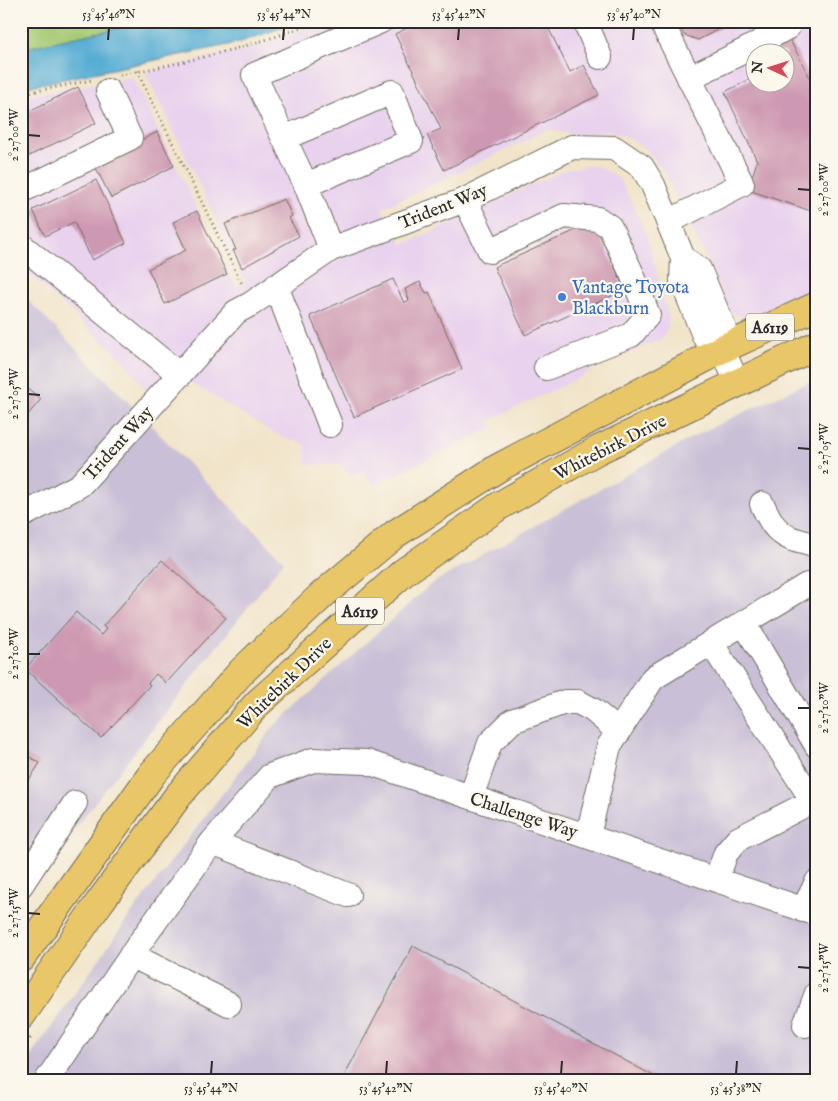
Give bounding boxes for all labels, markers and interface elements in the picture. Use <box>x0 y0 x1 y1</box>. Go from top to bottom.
text: 53°45'46"N <box>82 7 136 22</box>
text: 53°45'44"N <box>257 7 312 22</box>
text: 53°45'42"N <box>432 7 487 22</box>
text: 53°45'40"N <box>607 7 662 22</box>
north arrow <box>746 42 796 92</box>
text: N <box>749 60 767 75</box>
text: 2°27'00"W <box>7 108 22 162</box>
text: 2°27'00"W <box>817 163 832 217</box>
street label: Trident Way <box>396 179 491 235</box>
place label: Vantage Toyota Blackburn <box>571 277 689 321</box>
marker: Vantage Toyota Blackburn <box>556 291 568 303</box>
road number: A6119 <box>746 314 794 341</box>
text: 2°27'05"W <box>7 368 22 420</box>
street label: Trident Way <box>79 402 159 486</box>
street label: Whitebirk Drive <box>551 410 671 487</box>
text: 2°27'05"W <box>817 423 832 475</box>
road number: A6119 <box>336 598 384 624</box>
text: 2°27'10"W <box>7 628 22 680</box>
street label: Whitebirk Drive <box>233 633 337 735</box>
text: 2°27'10"W <box>817 682 832 734</box>
street label: Challenge Way <box>467 788 581 845</box>
text: 2°27'15"W <box>7 887 22 938</box>
text: 2°27'15"W <box>817 942 832 993</box>
text: 53°45'44"N <box>184 1081 239 1096</box>
text: 53°45'42"N <box>359 1081 414 1096</box>
text: 53°45'40"N <box>534 1081 589 1096</box>
text: 53°45'38"N <box>710 1081 762 1096</box>

